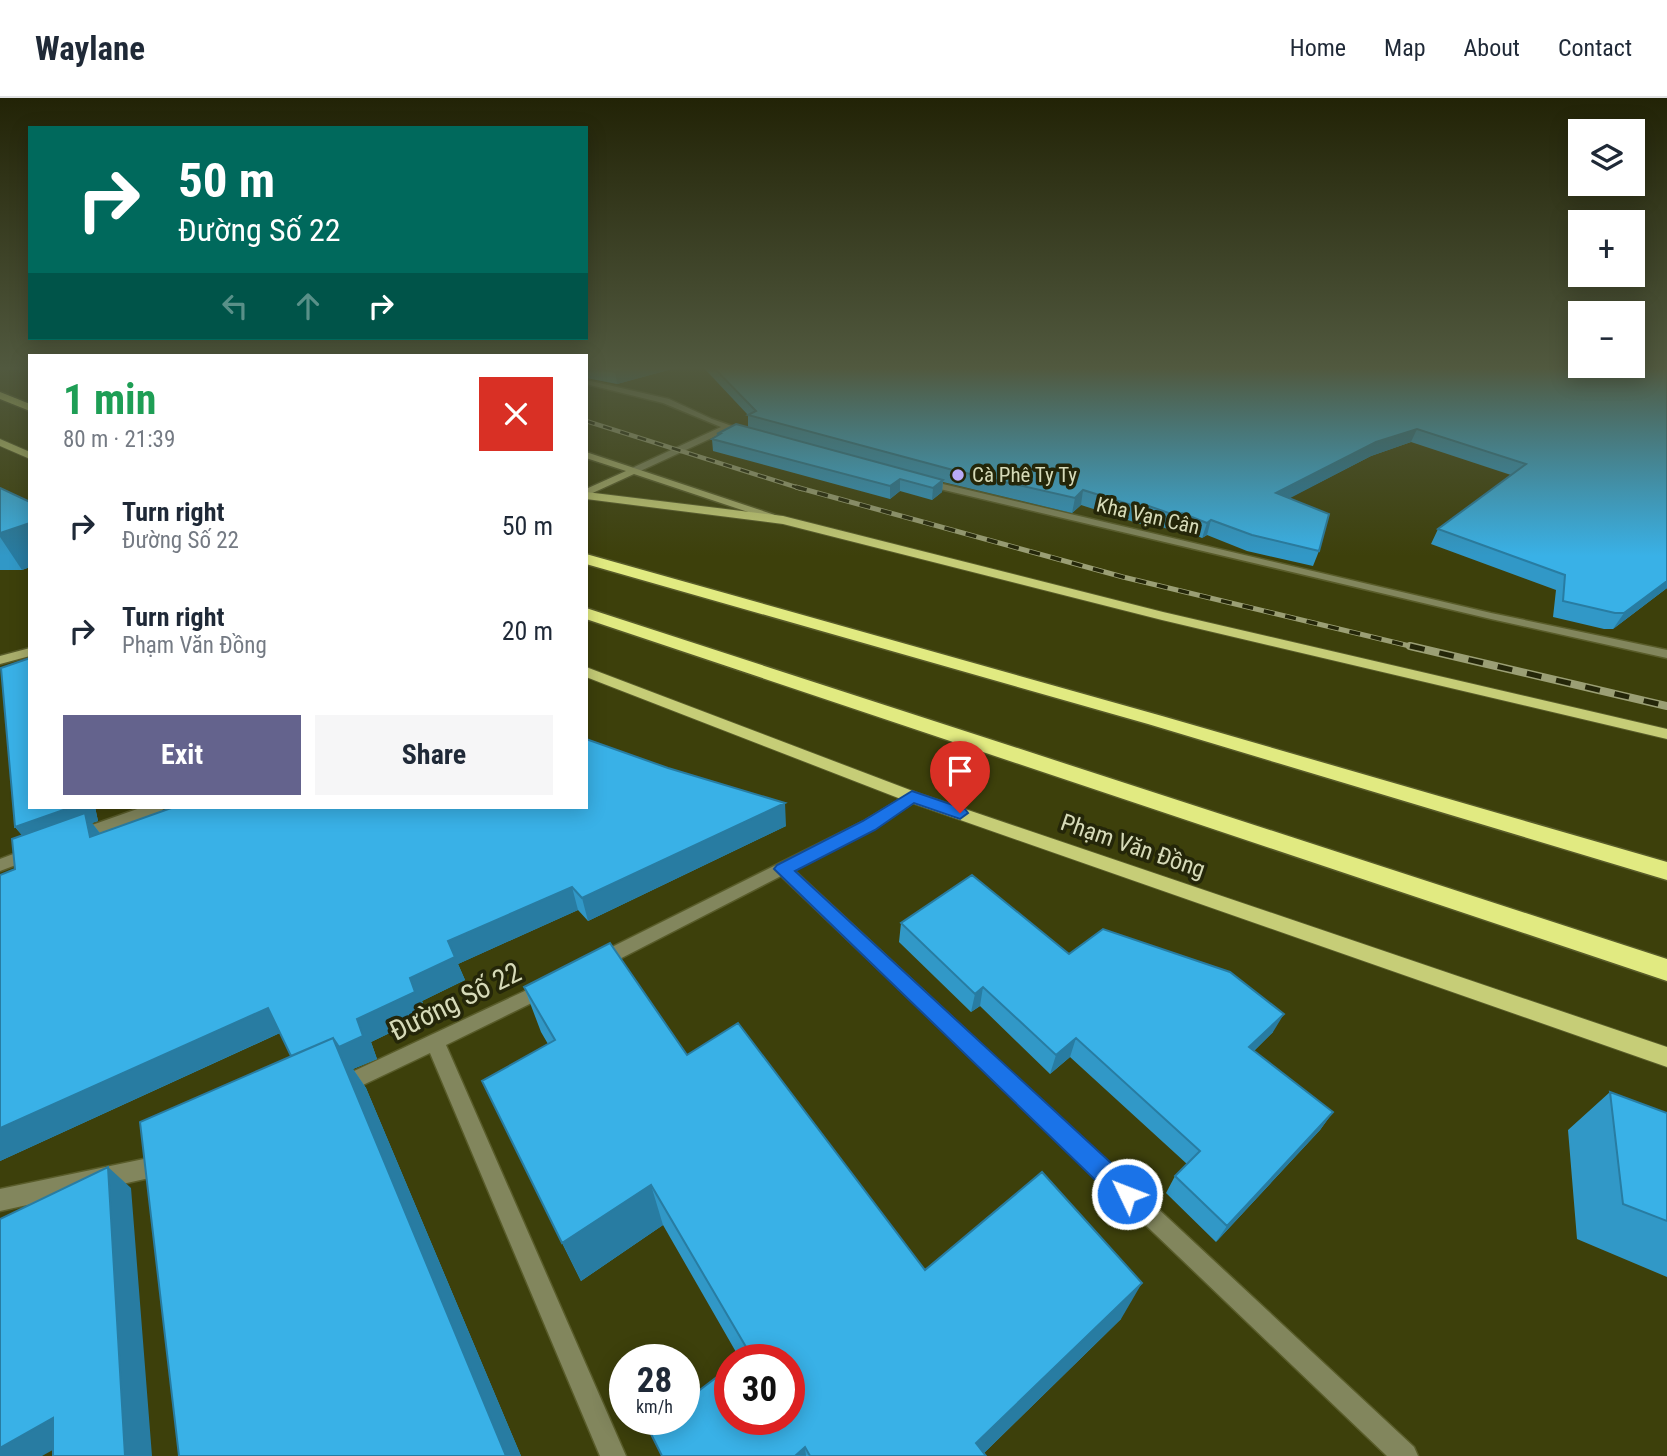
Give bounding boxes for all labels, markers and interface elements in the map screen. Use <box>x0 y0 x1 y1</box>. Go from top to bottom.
text: Waylane <box>35 29 145 68</box>
text: Home <box>1290 34 1346 62</box>
text: Map <box>1384 34 1426 62</box>
text: About <box>1464 34 1520 62</box>
text: Contact <box>1558 34 1632 62</box>
map controls <box>1568 119 1645 378</box>
button: layers <box>1568 119 1645 196</box>
text: 50 m <box>178 152 275 209</box>
icon: right <box>63 154 154 245</box>
button: + <box>1568 210 1645 287</box>
text: Đường Số 22 <box>178 211 341 249</box>
icon: left <box>216 287 254 325</box>
icon: ahead <box>289 287 327 325</box>
icon: right <box>362 287 400 325</box>
button: − <box>1568 301 1645 378</box>
text: 1 min <box>63 375 156 424</box>
button: close <box>479 377 553 451</box>
text: 80 m · 21:39 <box>63 426 175 453</box>
place label: Cà Phê Ty Ty <box>972 463 1077 487</box>
marker: Cà Phê Ty Ty <box>950 467 966 483</box>
street label: Kha Vạn Cân <box>1094 493 1202 539</box>
text: Turn right <box>122 497 224 527</box>
icon: right <box>63 507 101 545</box>
text: 50 m <box>502 511 553 541</box>
text: Đường Số 22 <box>122 527 239 554</box>
text: Turn right <box>122 602 224 632</box>
icon: right <box>63 612 101 650</box>
text: 20 m <box>502 616 553 646</box>
text: Phạm Văn Đồng <box>122 632 267 659</box>
button: Exit <box>63 715 301 795</box>
button: Share <box>315 715 553 795</box>
pin <box>930 741 990 813</box>
icon: arrive <box>941 752 979 790</box>
street label: Phạm Văn Đồng <box>1057 808 1209 884</box>
street label: Đường Số 22 <box>384 955 526 1047</box>
position arrow <box>1090 1157 1164 1231</box>
speed limit sign: 30 <box>714 1344 805 1435</box>
text: 28 <box>637 1360 672 1401</box>
text: km/h <box>636 1396 673 1417</box>

